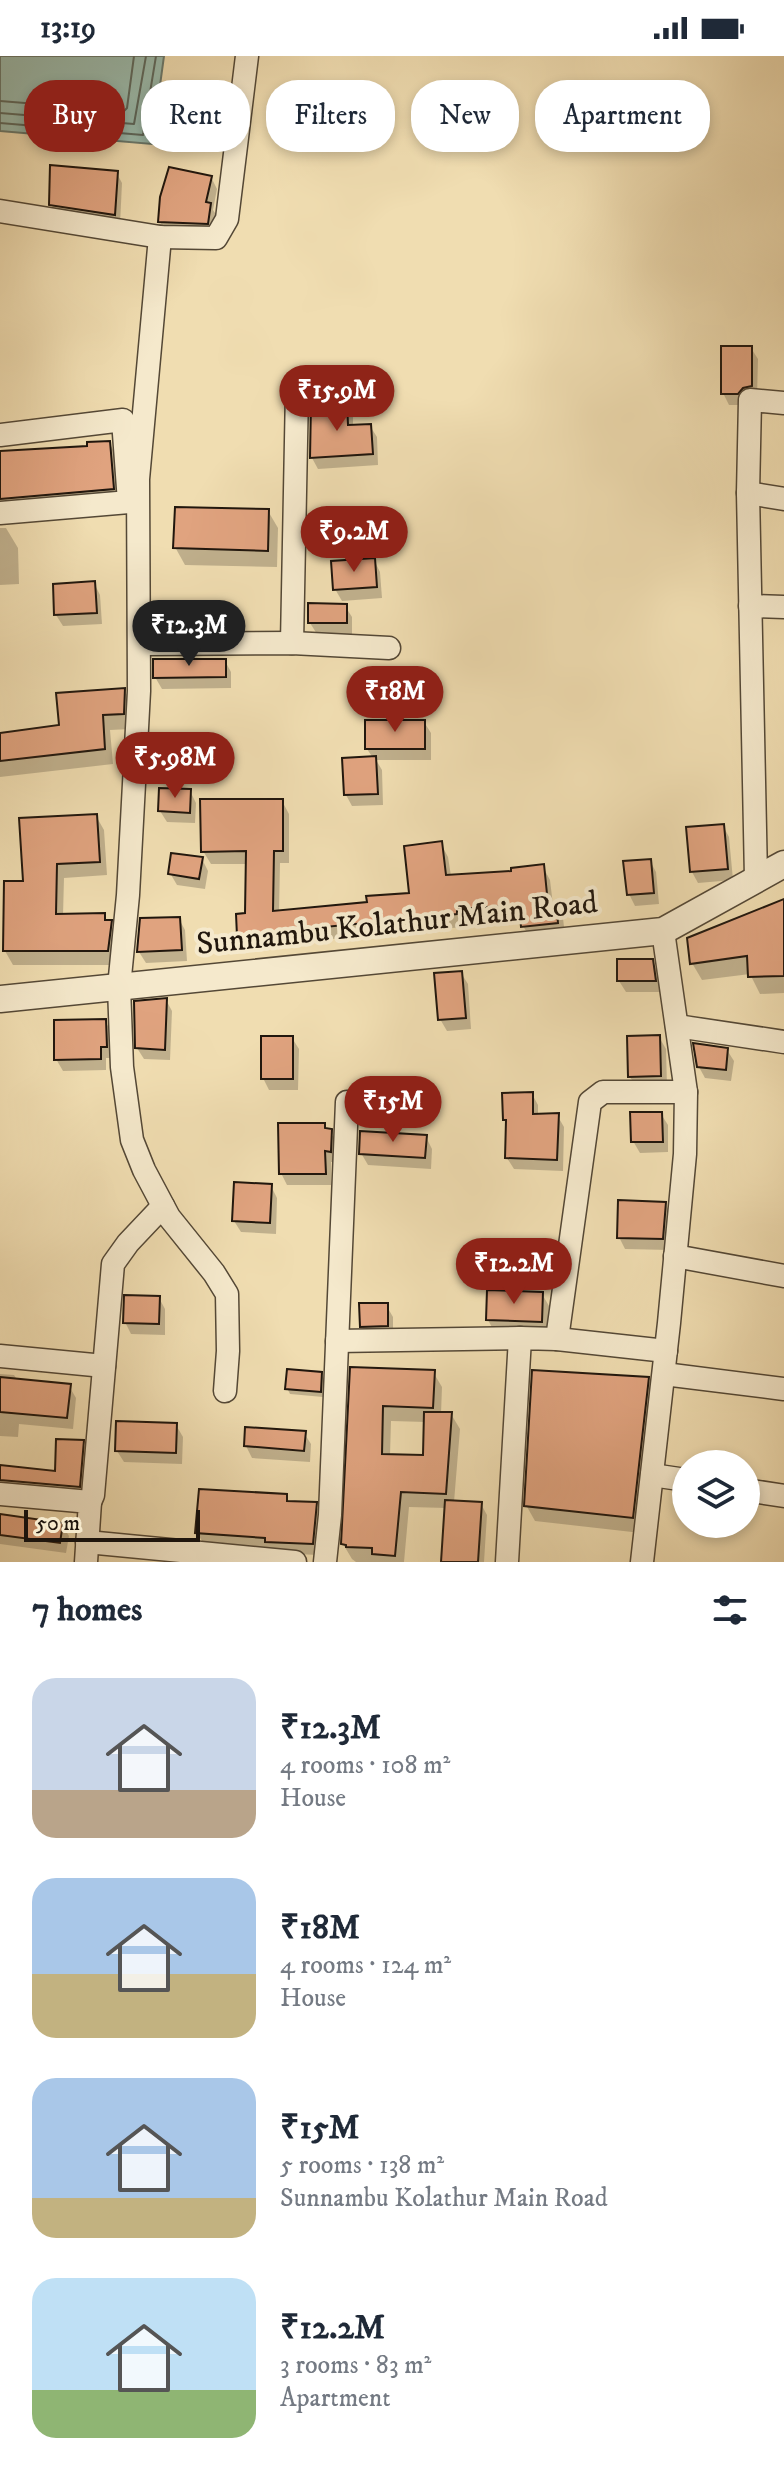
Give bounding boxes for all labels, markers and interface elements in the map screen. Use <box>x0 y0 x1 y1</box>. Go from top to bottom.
text: 13:19 <box>40 10 96 47</box>
chip: Buy <box>24 80 125 152</box>
chip: Rent <box>141 80 250 152</box>
chip: Filters <box>266 80 395 152</box>
chip: New <box>411 80 519 152</box>
chip: Apartment <box>535 80 710 152</box>
pin: ₹15.9M <box>272 365 402 433</box>
text: ₹15.9M <box>297 374 377 407</box>
pin: ₹9.2M <box>298 506 410 574</box>
text: ₹9.2M <box>319 515 389 548</box>
pin: ₹12.3M <box>124 600 254 668</box>
text: ₹12.3M <box>150 609 228 642</box>
pin: ₹18M <box>348 666 442 734</box>
text: ₹18M <box>364 675 426 708</box>
pin: ₹5.98M <box>110 732 240 800</box>
text: ₹5.98M <box>134 741 216 774</box>
street label: Sunnambu Kolathur Main Road <box>194 883 600 965</box>
pin: ₹15M <box>346 1076 440 1144</box>
text: ₹15M <box>363 1085 423 1118</box>
pin: ₹12.2M <box>449 1238 579 1306</box>
text: ₹12.2M <box>474 1247 554 1280</box>
map controls <box>672 1450 760 1538</box>
button: layers <box>672 1450 760 1538</box>
scale bar <box>24 1506 200 1542</box>
text: 50 m <box>36 1510 80 1537</box>
icon: filters <box>708 1588 752 1632</box>
text: 7 homes <box>32 1589 142 1631</box>
text: ₹12.3M <box>280 1707 381 1749</box>
icon: home <box>96 1710 192 1806</box>
text: 4 rooms · 108 m² <box>280 1749 450 1782</box>
text: House <box>280 1782 346 1815</box>
text: ₹18M <box>280 1907 360 1949</box>
icon: home <box>96 1910 192 2006</box>
text: 4 rooms · 124 m² <box>280 1949 451 1982</box>
text: House <box>280 1982 346 2015</box>
text: ₹15M <box>280 2107 360 2149</box>
icon: home <box>96 2110 192 2206</box>
text: 5 rooms · 138 m² <box>280 2149 444 2182</box>
text: Sunnambu Kolathur Main Road <box>280 2182 608 2215</box>
text: ₹12.2M <box>280 2307 385 2349</box>
icon: home <box>96 2310 192 2406</box>
text: 3 rooms · 83 m² <box>280 2349 431 2382</box>
text: Apartment <box>280 2382 391 2415</box>

